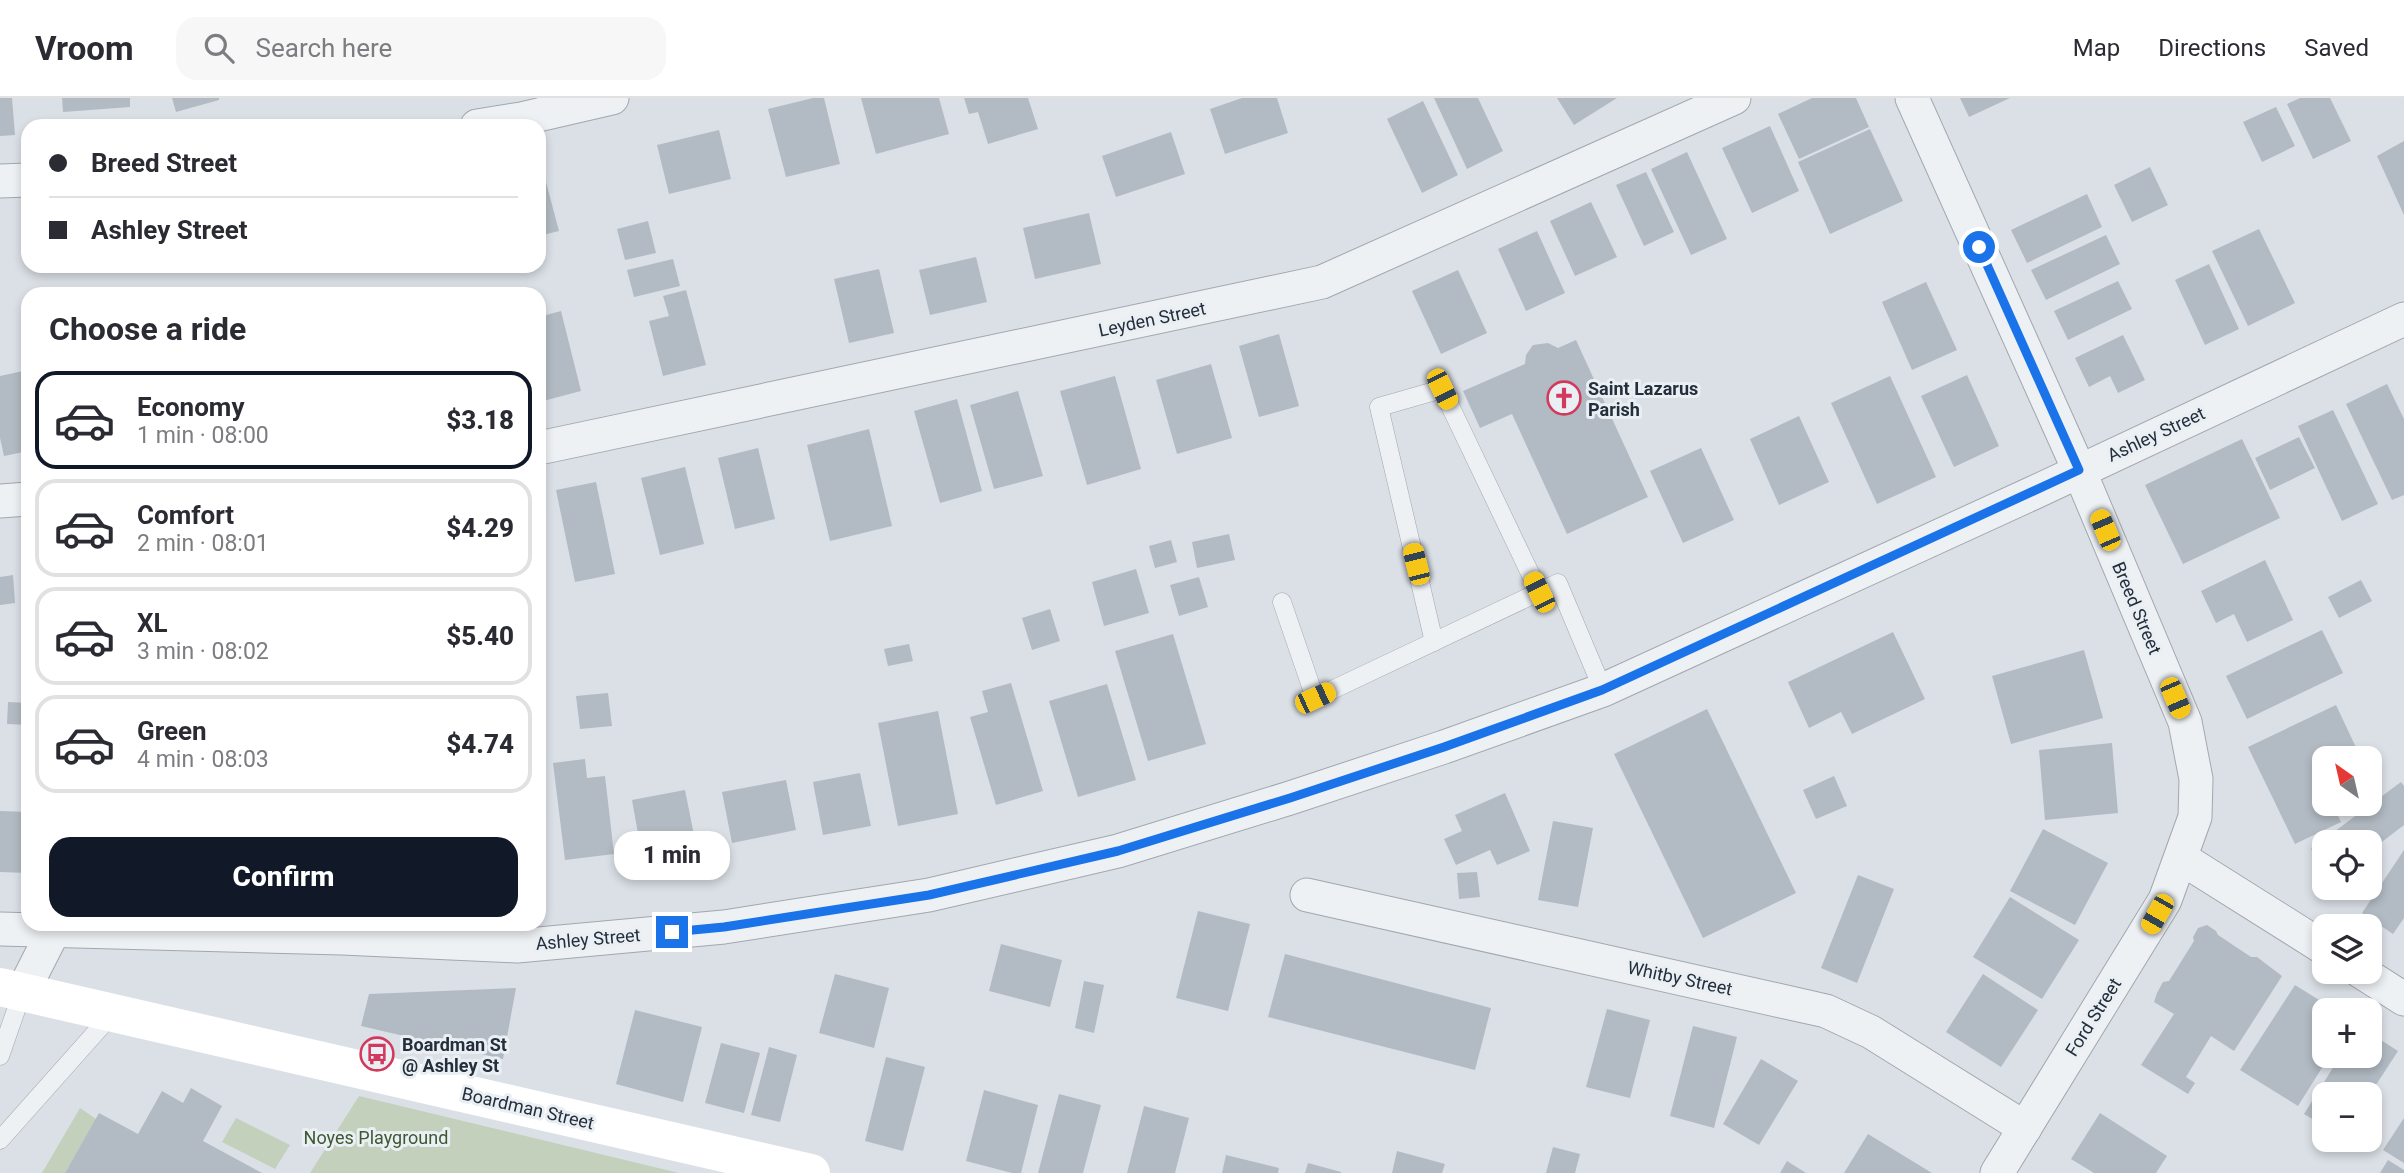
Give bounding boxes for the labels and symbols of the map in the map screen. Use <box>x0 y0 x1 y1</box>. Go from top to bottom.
route start <box>1963 231 1995 263</box>
street label: Leyden Street <box>1096 297 1208 341</box>
car <box>1424 366 1461 412</box>
place label: Saint Lazarus Parish <box>1588 378 1698 420</box>
church icon: Saint Lazarus Parish <box>1545 379 1583 417</box>
street label: Ashley Street <box>2104 402 2208 466</box>
car <box>2088 507 2123 553</box>
car <box>1401 541 1432 587</box>
street label: Breed Street <box>2108 559 2166 657</box>
car <box>1521 569 1558 615</box>
car <box>2158 675 2193 721</box>
car <box>1292 680 1339 716</box>
north arrow <box>2312 746 2382 816</box>
callout: 1 min <box>614 830 730 880</box>
car <box>2138 891 2177 937</box>
route end <box>656 916 688 948</box>
street label: Ashley Street <box>535 924 641 954</box>
street label: Whitby Street <box>1626 957 1734 999</box>
street label: Ford Street <box>2061 974 2125 1060</box>
place label: Boardman St @ Ashley St <box>402 1034 507 1076</box>
bus stop icon: Boardman St @ Ashley St <box>358 1035 396 1073</box>
street label: Boardman Street <box>460 1083 596 1133</box>
park label: Noyes Playground <box>304 1127 448 1148</box>

